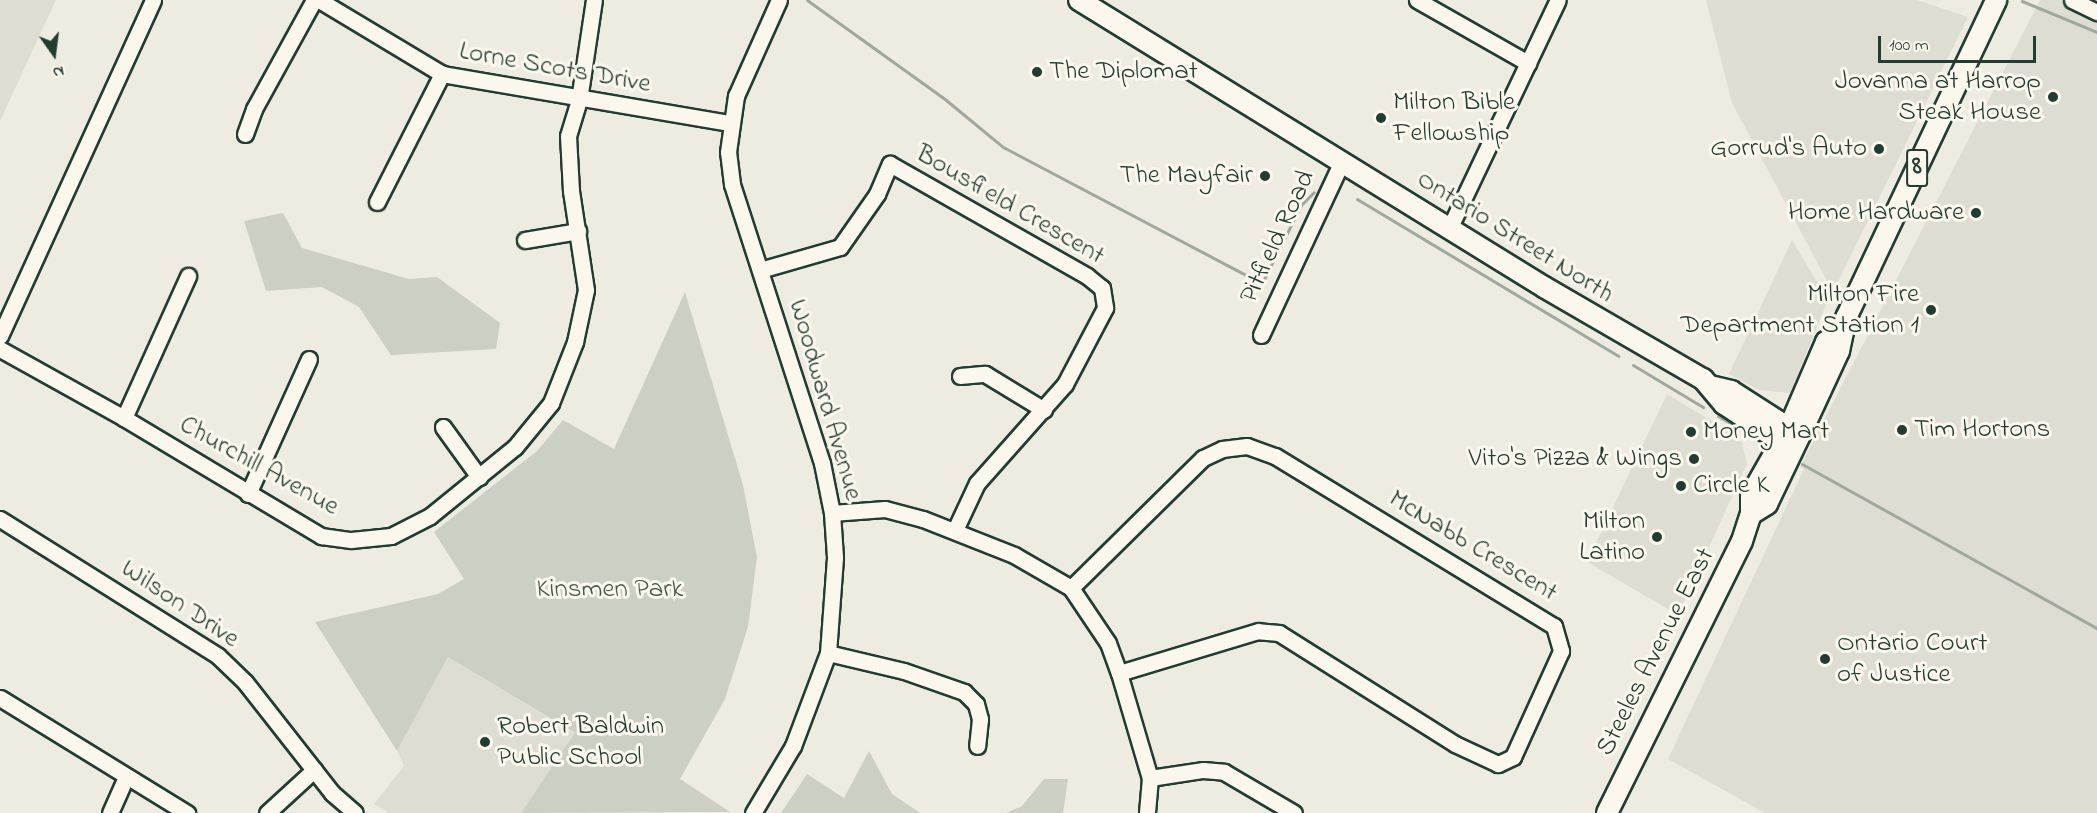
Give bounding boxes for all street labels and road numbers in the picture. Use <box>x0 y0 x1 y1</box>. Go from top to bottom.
street label: Lorne Scots Drive <box>457 35 653 101</box>
street label: Bousfield Crescent <box>910 138 1110 272</box>
road number: 8 <box>1905 145 1929 191</box>
street label: Ontario Street North <box>1411 163 1619 311</box>
street label: Pitfield Road <box>1233 166 1323 308</box>
street label: Woodward Avenue <box>781 296 869 504</box>
street label: Churchill Avenue <box>173 409 345 523</box>
street label: McNabb Crescent <box>1383 483 1563 609</box>
street label: Steeles Avenue East <box>1590 543 1722 761</box>
street label: Wilson Drive <box>115 553 245 655</box>

